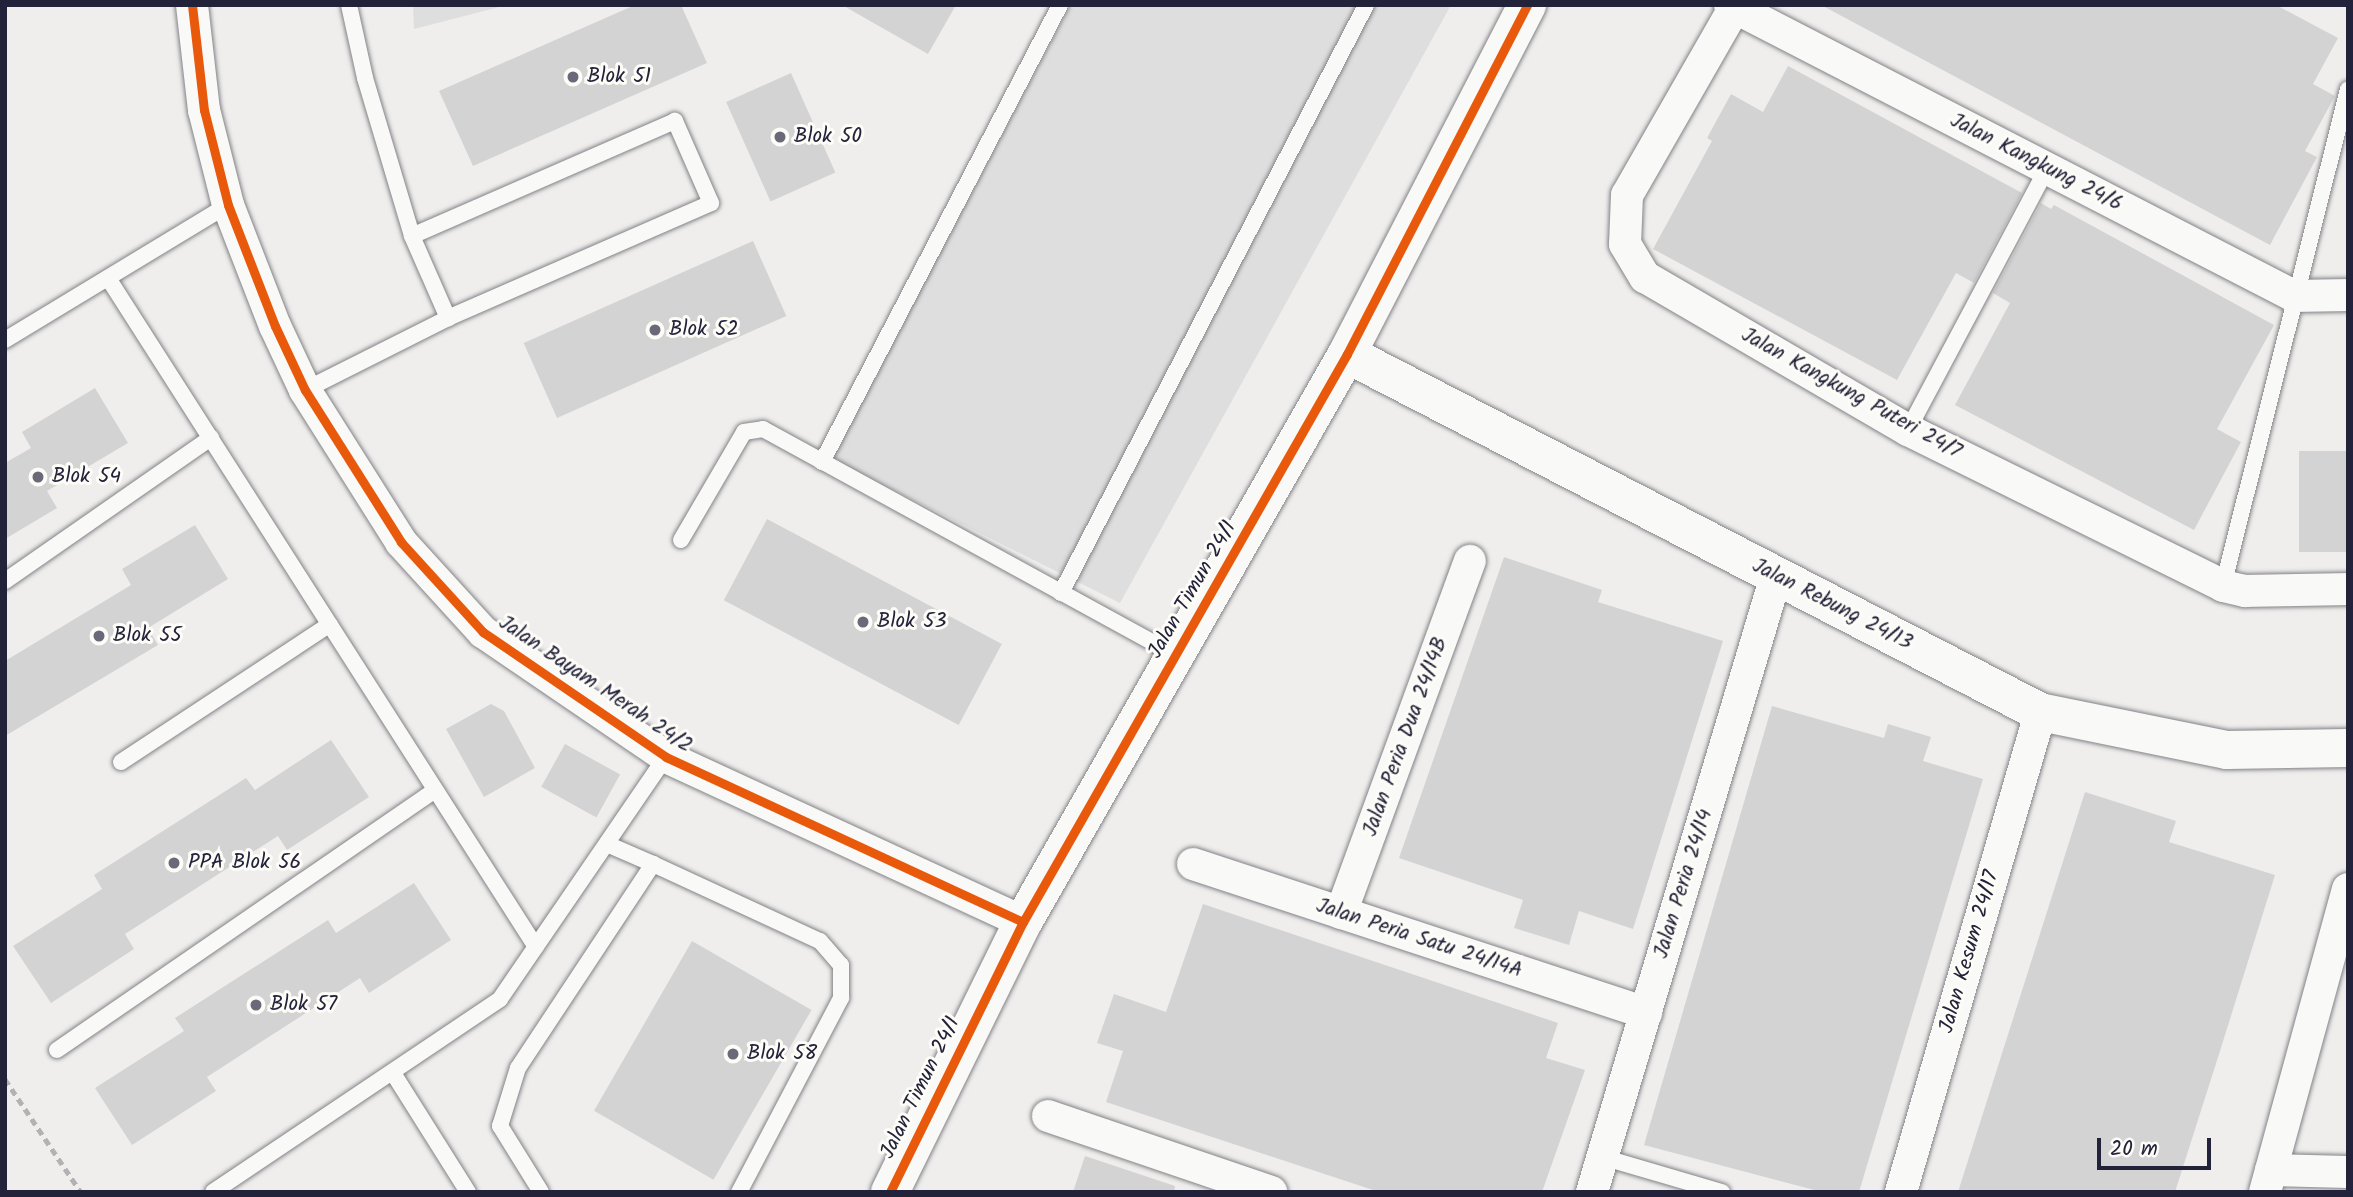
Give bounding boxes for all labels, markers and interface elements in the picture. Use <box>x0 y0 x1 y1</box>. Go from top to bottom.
place label: Blok 51 <box>587 64 651 90</box>
marker: Blok 51 <box>565 69 581 85</box>
street label: Jalan Kangkung 24/6 <box>1946 109 2126 217</box>
place label: Blok 50 <box>794 124 862 150</box>
marker: Blok 50 <box>772 129 788 145</box>
place label: Blok 52 <box>669 317 739 343</box>
marker: Blok 52 <box>647 322 663 338</box>
street label: Jalan Kangkung Puteri 24/7 <box>1737 323 1965 465</box>
place label: Blok 54 <box>52 464 121 490</box>
marker: Blok 54 <box>30 469 46 485</box>
street label: Jalan Timun 24/1 <box>1143 517 1243 663</box>
street label: Jalan Rebung 24/13 <box>1748 554 1916 656</box>
place label: Blok 53 <box>877 609 947 635</box>
street label: Jalan Bayam Merah 24/2 <box>493 611 697 759</box>
marker: Blok 53 <box>855 614 871 630</box>
place label: Blok 55 <box>113 623 182 649</box>
marker: Blok 55 <box>91 628 107 644</box>
street label: Jalan Peria Dua 24/14B <box>1358 634 1454 840</box>
street label: Jalan Peria 24/14 <box>1649 806 1719 962</box>
place label: PPA Blok 56 <box>188 850 301 876</box>
marker: PPA Blok 56 <box>166 855 182 871</box>
street label: Jalan Kesum 24/17 <box>1935 868 2005 1036</box>
street label: Jalan Peria Satu 24/14A <box>1313 894 1525 984</box>
place label: Blok 57 <box>270 992 337 1018</box>
marker: Blok 57 <box>248 997 264 1013</box>
street label: Jalan Timun 24/1 <box>876 1013 966 1163</box>
place label: Blok 58 <box>747 1041 817 1067</box>
marker: Blok 58 <box>725 1046 741 1062</box>
scale bar <box>2101 1124 2215 1168</box>
text: 20 m <box>2110 1133 2158 1166</box>

